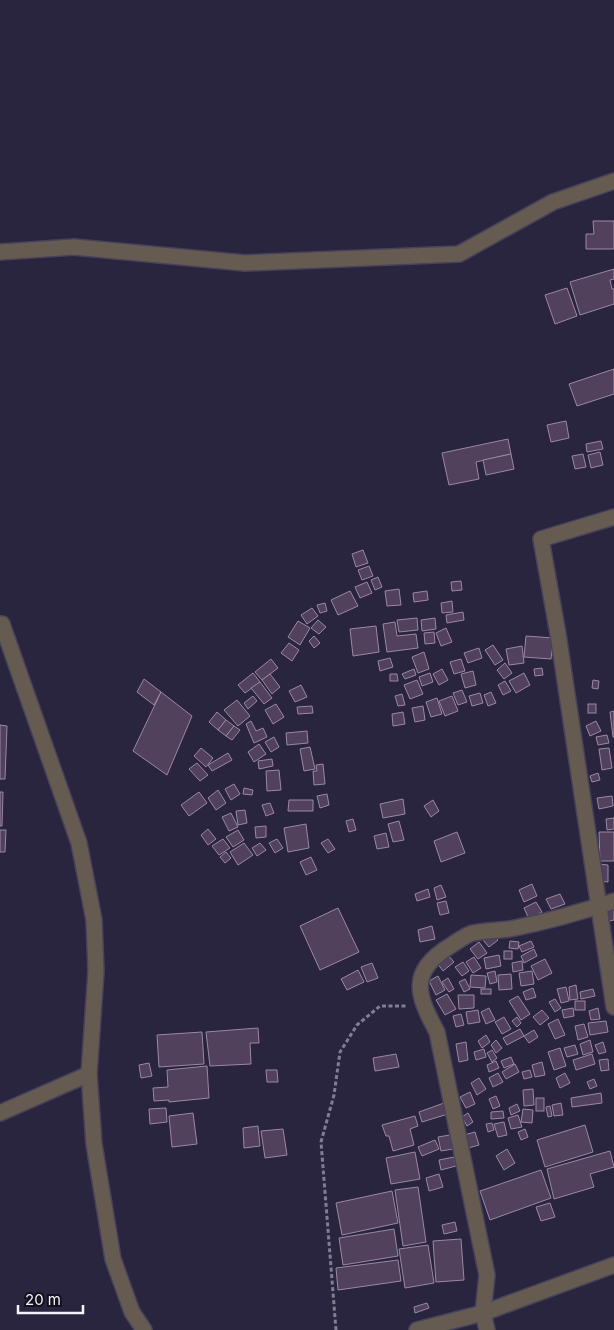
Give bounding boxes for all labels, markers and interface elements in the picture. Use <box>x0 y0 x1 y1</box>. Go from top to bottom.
scale bar <box>18 1282 82 1314</box>
text: 20 m <box>25 1290 61 1309</box>

